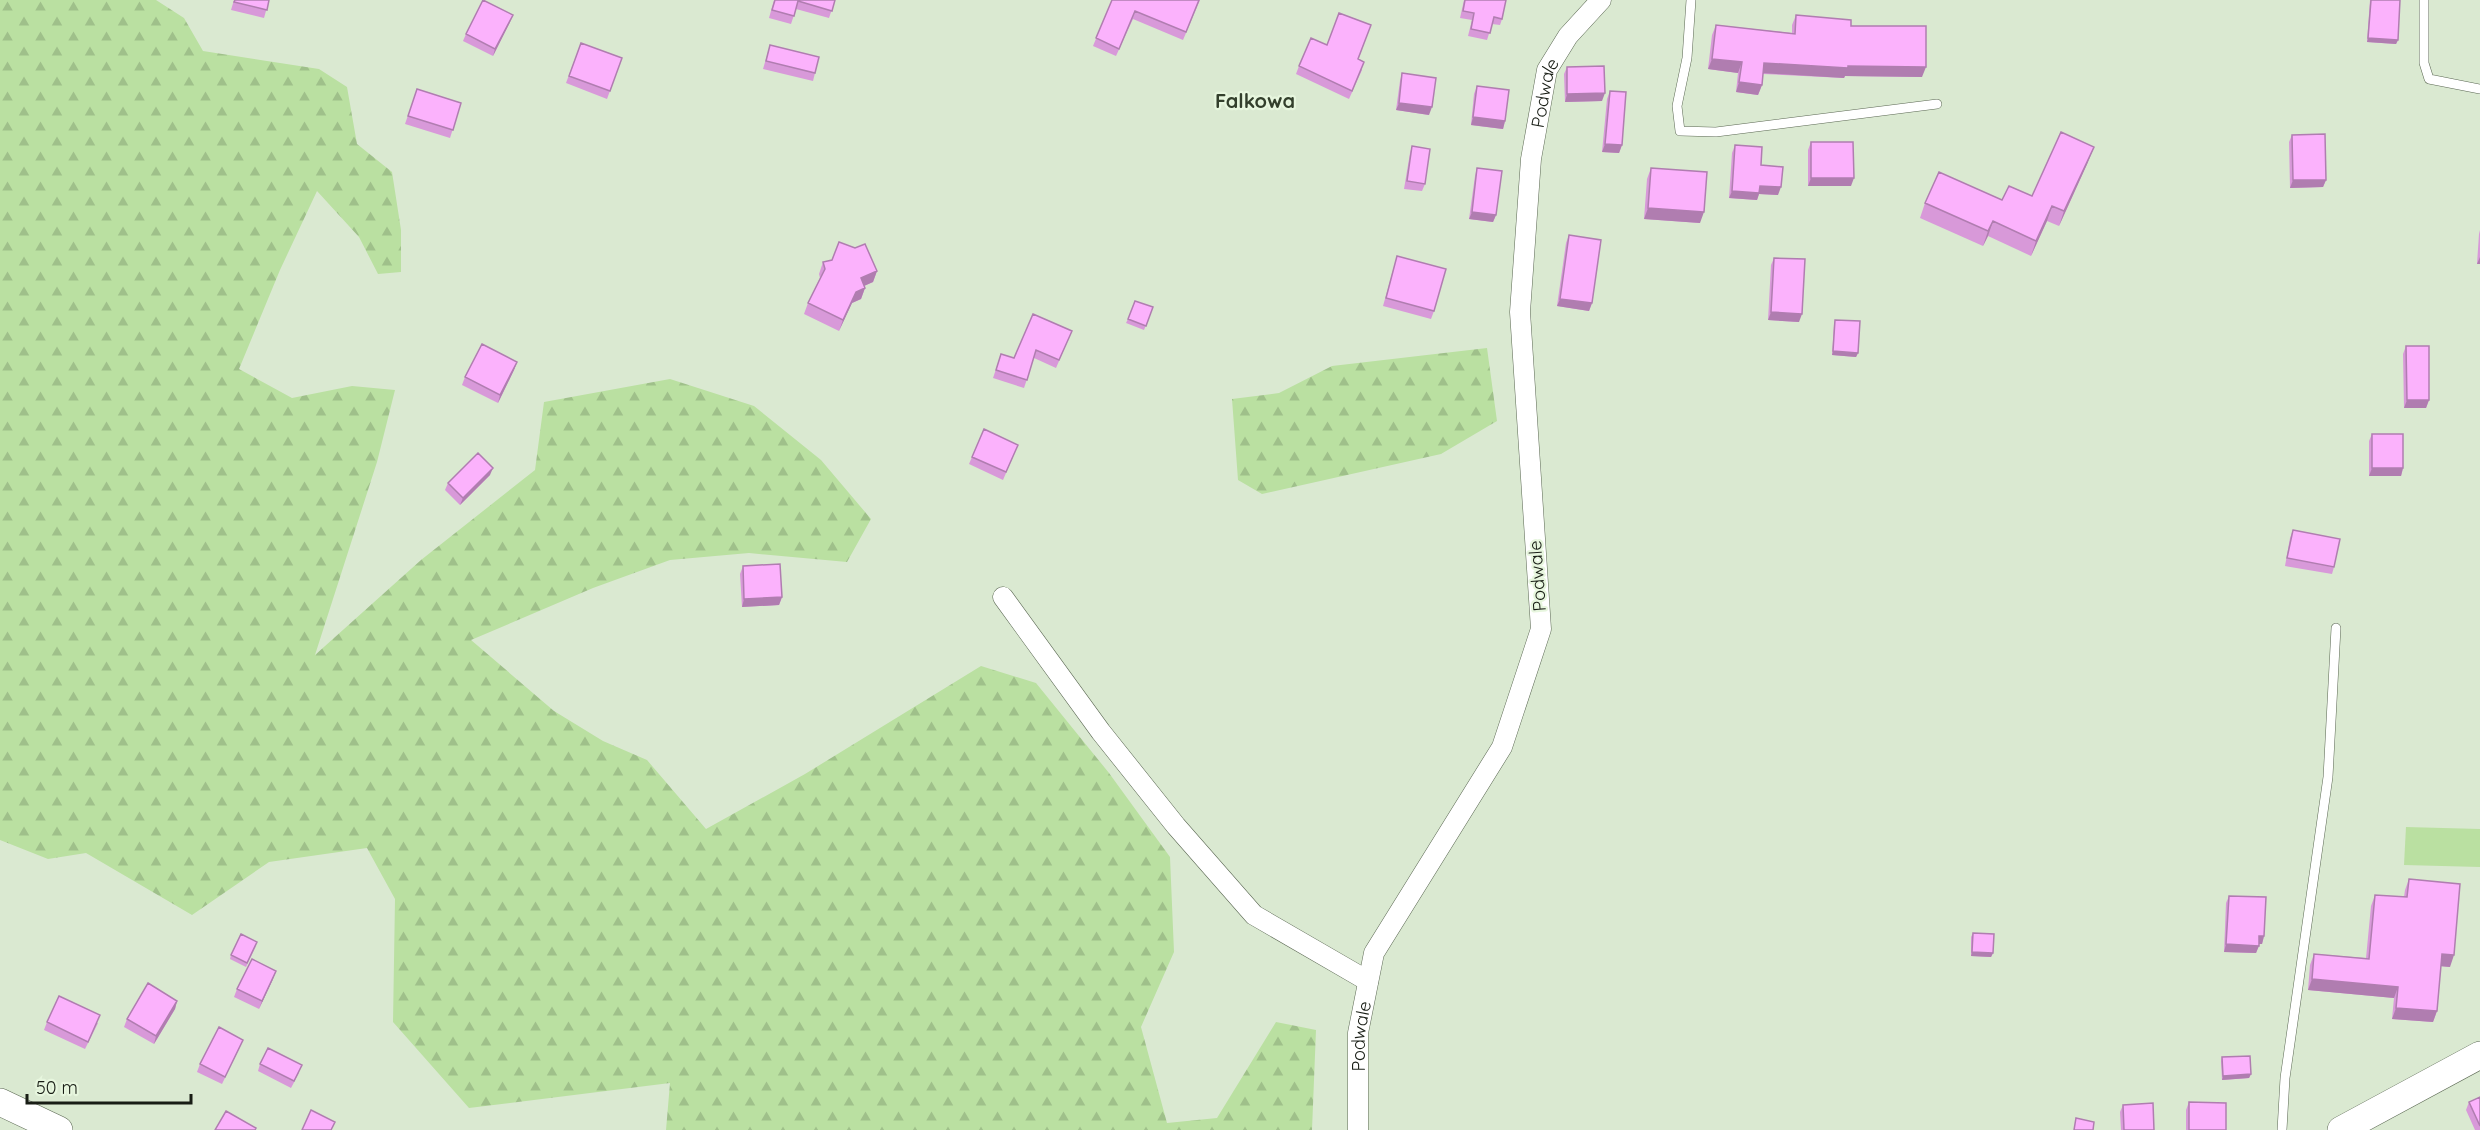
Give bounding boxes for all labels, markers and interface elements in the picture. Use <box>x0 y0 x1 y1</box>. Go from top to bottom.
street label: Podwale <box>1525 53 1563 130</box>
district label: Falkowa <box>1215 88 1295 113</box>
street label: Podwale <box>1523 540 1551 612</box>
street label: Podwale <box>1346 999 1376 1072</box>
scale bar <box>27 1067 190 1105</box>
text: 50 m <box>36 1076 78 1099</box>

